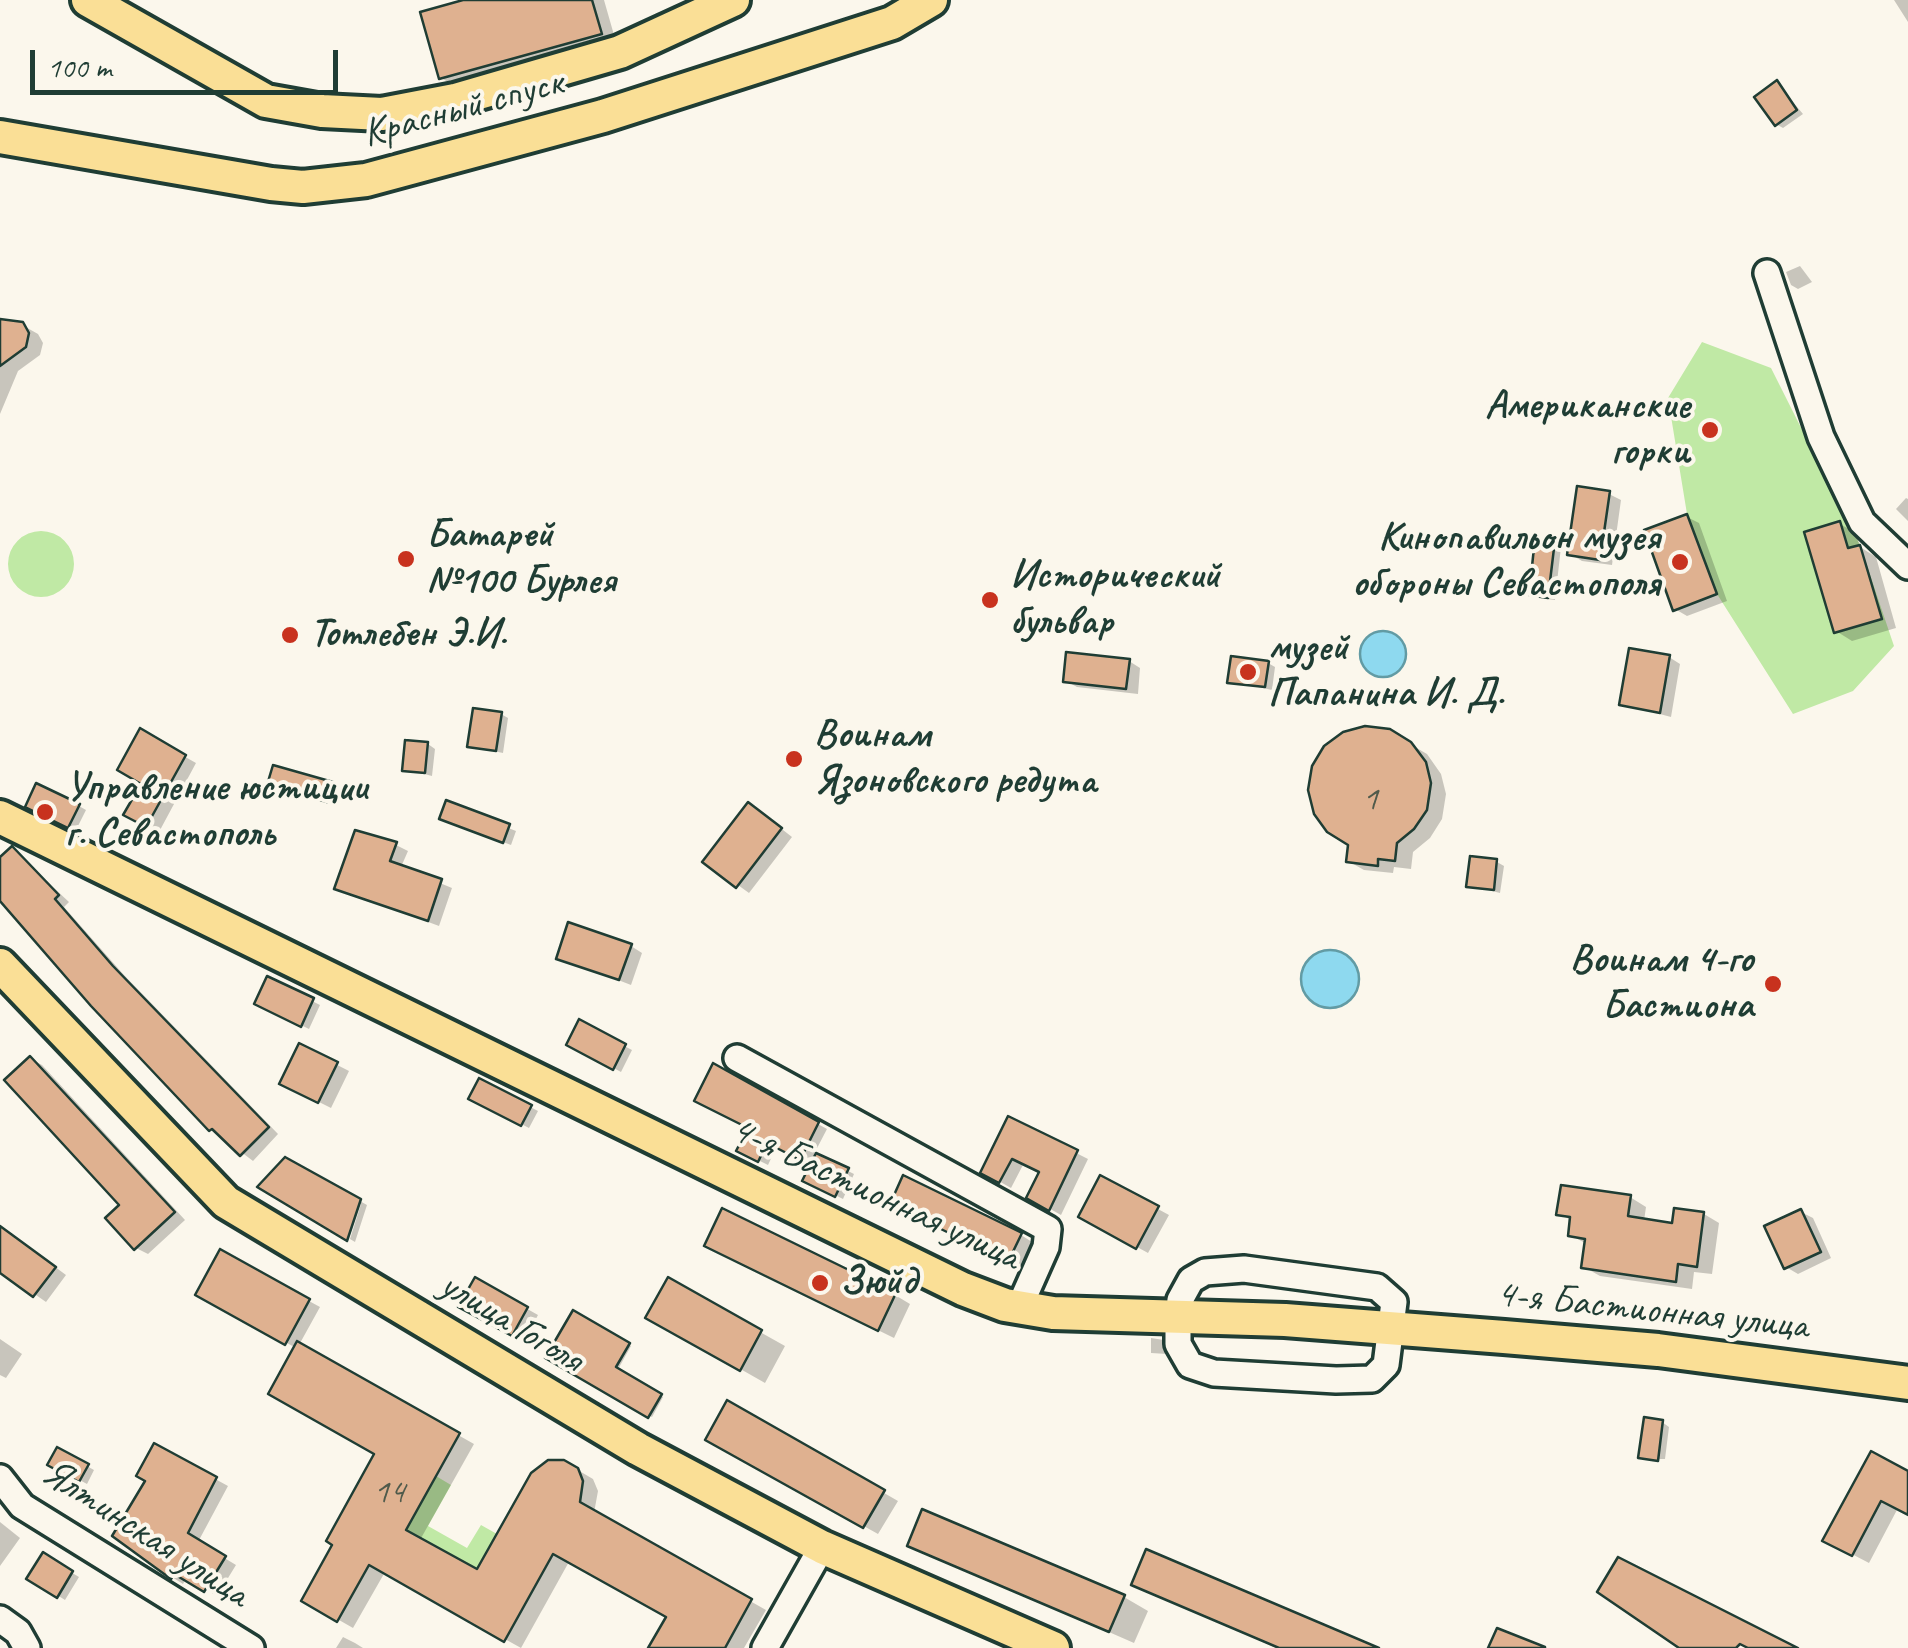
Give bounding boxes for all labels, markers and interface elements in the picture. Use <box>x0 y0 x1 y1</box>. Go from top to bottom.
scale bar <box>35 30 342 92</box>
text: 100 m <box>47 48 112 86</box>
street label: Красный спуск <box>358 59 568 159</box>
place label: Американские горки <box>1485 383 1690 477</box>
marker: Американские горки <box>1699 419 1721 441</box>
place label: Батарей №100 Бурлея <box>426 512 616 606</box>
place label: Кинопавильон музея обороны Севастополя <box>1352 515 1660 609</box>
marker: Батарей №100 Бурлея <box>395 548 417 570</box>
marker: Кинопавильон музея обороны Севастополя <box>1669 551 1691 573</box>
place label: Исторический бульвар <box>1010 553 1220 647</box>
marker: Исторический бульвар <box>979 589 1001 611</box>
place label: Тотлебен Э.И. <box>310 611 507 659</box>
marker: Тотлебен Э.И. <box>279 624 301 646</box>
place label: музей Папанина И. Д. <box>1268 625 1504 719</box>
marker: музей Папанина И. Д. <box>1237 661 1259 683</box>
place label: Воинам Язоновского редута <box>814 712 1096 806</box>
marker: Воинам Язоновского редута <box>783 748 805 770</box>
place label: Управление юстиции г. Севастополь <box>65 765 367 859</box>
house number: 1 <box>1362 779 1378 821</box>
marker: Управление юстиции г. Севастополь <box>34 801 56 823</box>
place label: Воинам 4-го Бастиона <box>1570 937 1753 1031</box>
marker: Воинам 4-го Бастиона <box>1762 973 1784 995</box>
street label: 4-я Бастионная улица <box>723 1106 1027 1282</box>
place label: Зюйд <box>840 1259 917 1307</box>
street label: улица Гоголя <box>431 1262 591 1384</box>
street label: 4-я Бастионная улица <box>1494 1271 1810 1351</box>
marker: Зюйд <box>809 1272 831 1294</box>
street label: Ялтинская улица <box>33 1449 257 1619</box>
house number: 14 <box>373 1472 405 1514</box>

